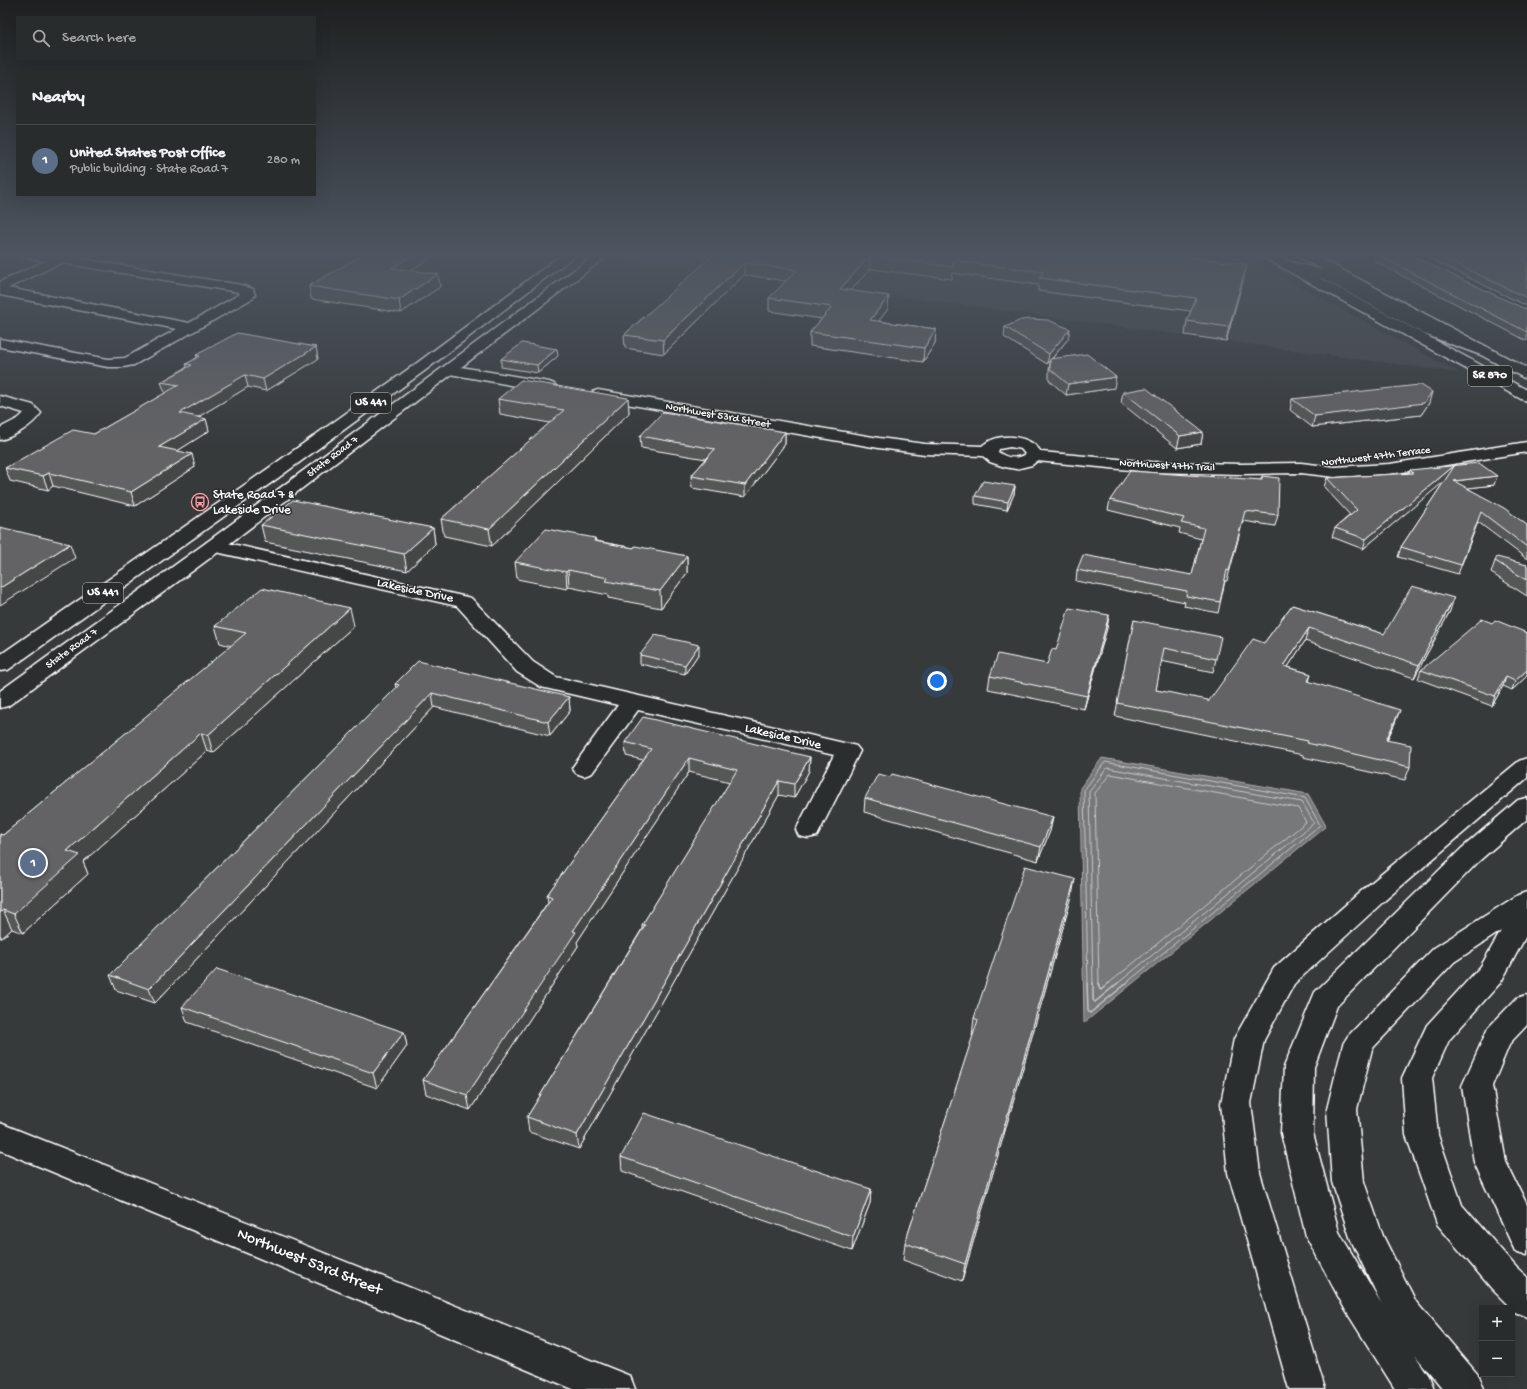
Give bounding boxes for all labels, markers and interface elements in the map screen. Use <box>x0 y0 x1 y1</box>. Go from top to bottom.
search box <box>16 16 316 60</box>
icon: search <box>30 27 52 49</box>
text: Search here <box>62 29 136 47</box>
text: Nearby <box>32 88 85 108</box>
text: United States Post Office <box>70 144 225 162</box>
text: 1 <box>42 153 48 168</box>
text: 280 m <box>267 153 300 168</box>
text: Public building · State Road 7 <box>70 162 228 177</box>
road number: SR 870 <box>1468 366 1512 386</box>
road number: US 441 <box>351 393 391 413</box>
street label: Northwest 53rd Street <box>665 401 773 431</box>
street label: State Road 7 <box>305 434 361 480</box>
street label: Northwest 47th Terrace <box>1321 444 1431 470</box>
street label: Northwest 47th Trail <box>1119 458 1216 475</box>
place label: State Road 7 & Lakeside Drive <box>213 488 294 518</box>
bus stop icon: State Road 7 & Lakeside Drive <box>190 492 210 512</box>
street label: Lakeside Drive <box>375 576 455 606</box>
road number: US 441 <box>83 583 123 603</box>
street label: State Road 7 <box>44 626 100 672</box>
your location <box>927 671 947 691</box>
street label: Lakeside Drive <box>743 721 823 753</box>
pin: 1 <box>20 848 46 878</box>
street label: Northwest 53rd Street <box>234 1225 386 1301</box>
map controls <box>1479 1305 1515 1377</box>
button: + <box>1479 1305 1515 1341</box>
button: − <box>1479 1341 1515 1377</box>

